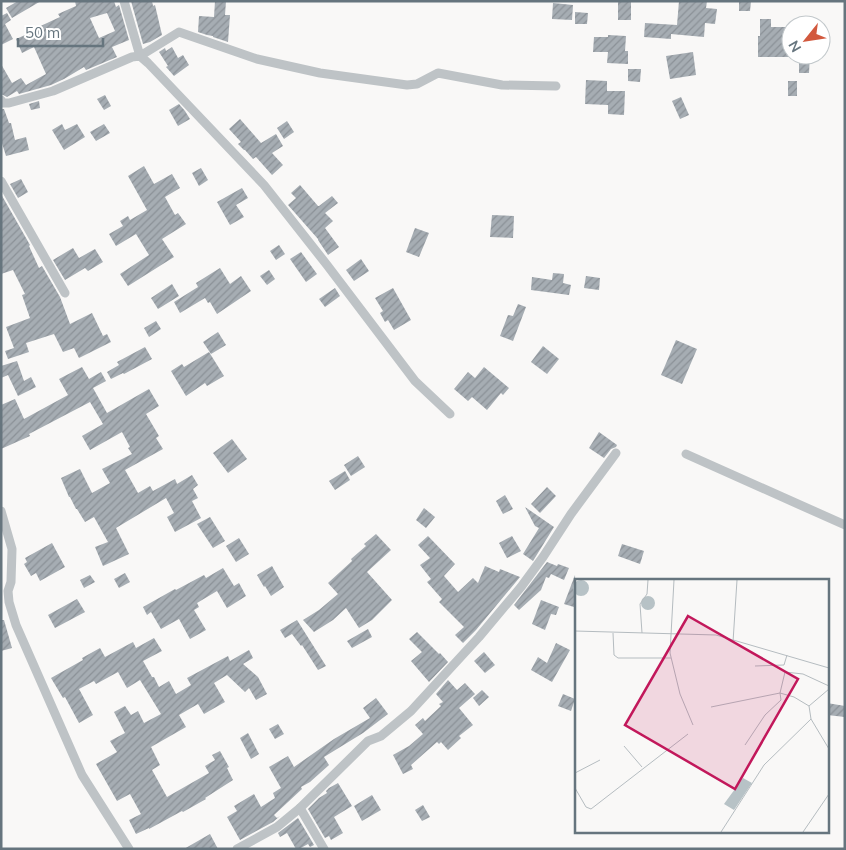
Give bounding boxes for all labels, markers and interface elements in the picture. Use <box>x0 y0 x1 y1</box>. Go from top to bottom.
scale bar <box>18 15 102 47</box>
north arrow <box>781 15 831 65</box>
text: 50 m <box>25 23 60 42</box>
text: N <box>784 37 805 56</box>
inset map <box>575 579 828 832</box>

